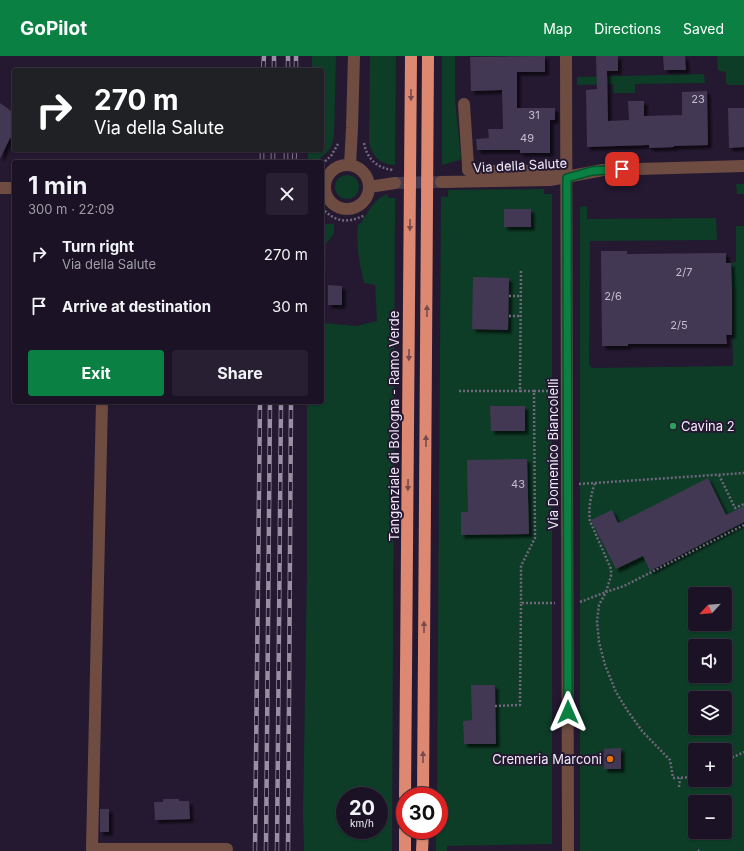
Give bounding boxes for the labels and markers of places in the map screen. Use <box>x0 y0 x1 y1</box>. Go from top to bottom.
pin <box>605 152 639 186</box>
place label: Cavina 2 <box>681 418 735 434</box>
marker: Cavina 2 <box>668 421 678 431</box>
place label: Cremeria Marconi <box>492 751 602 767</box>
marker: Cremeria Marconi <box>605 754 615 764</box>

